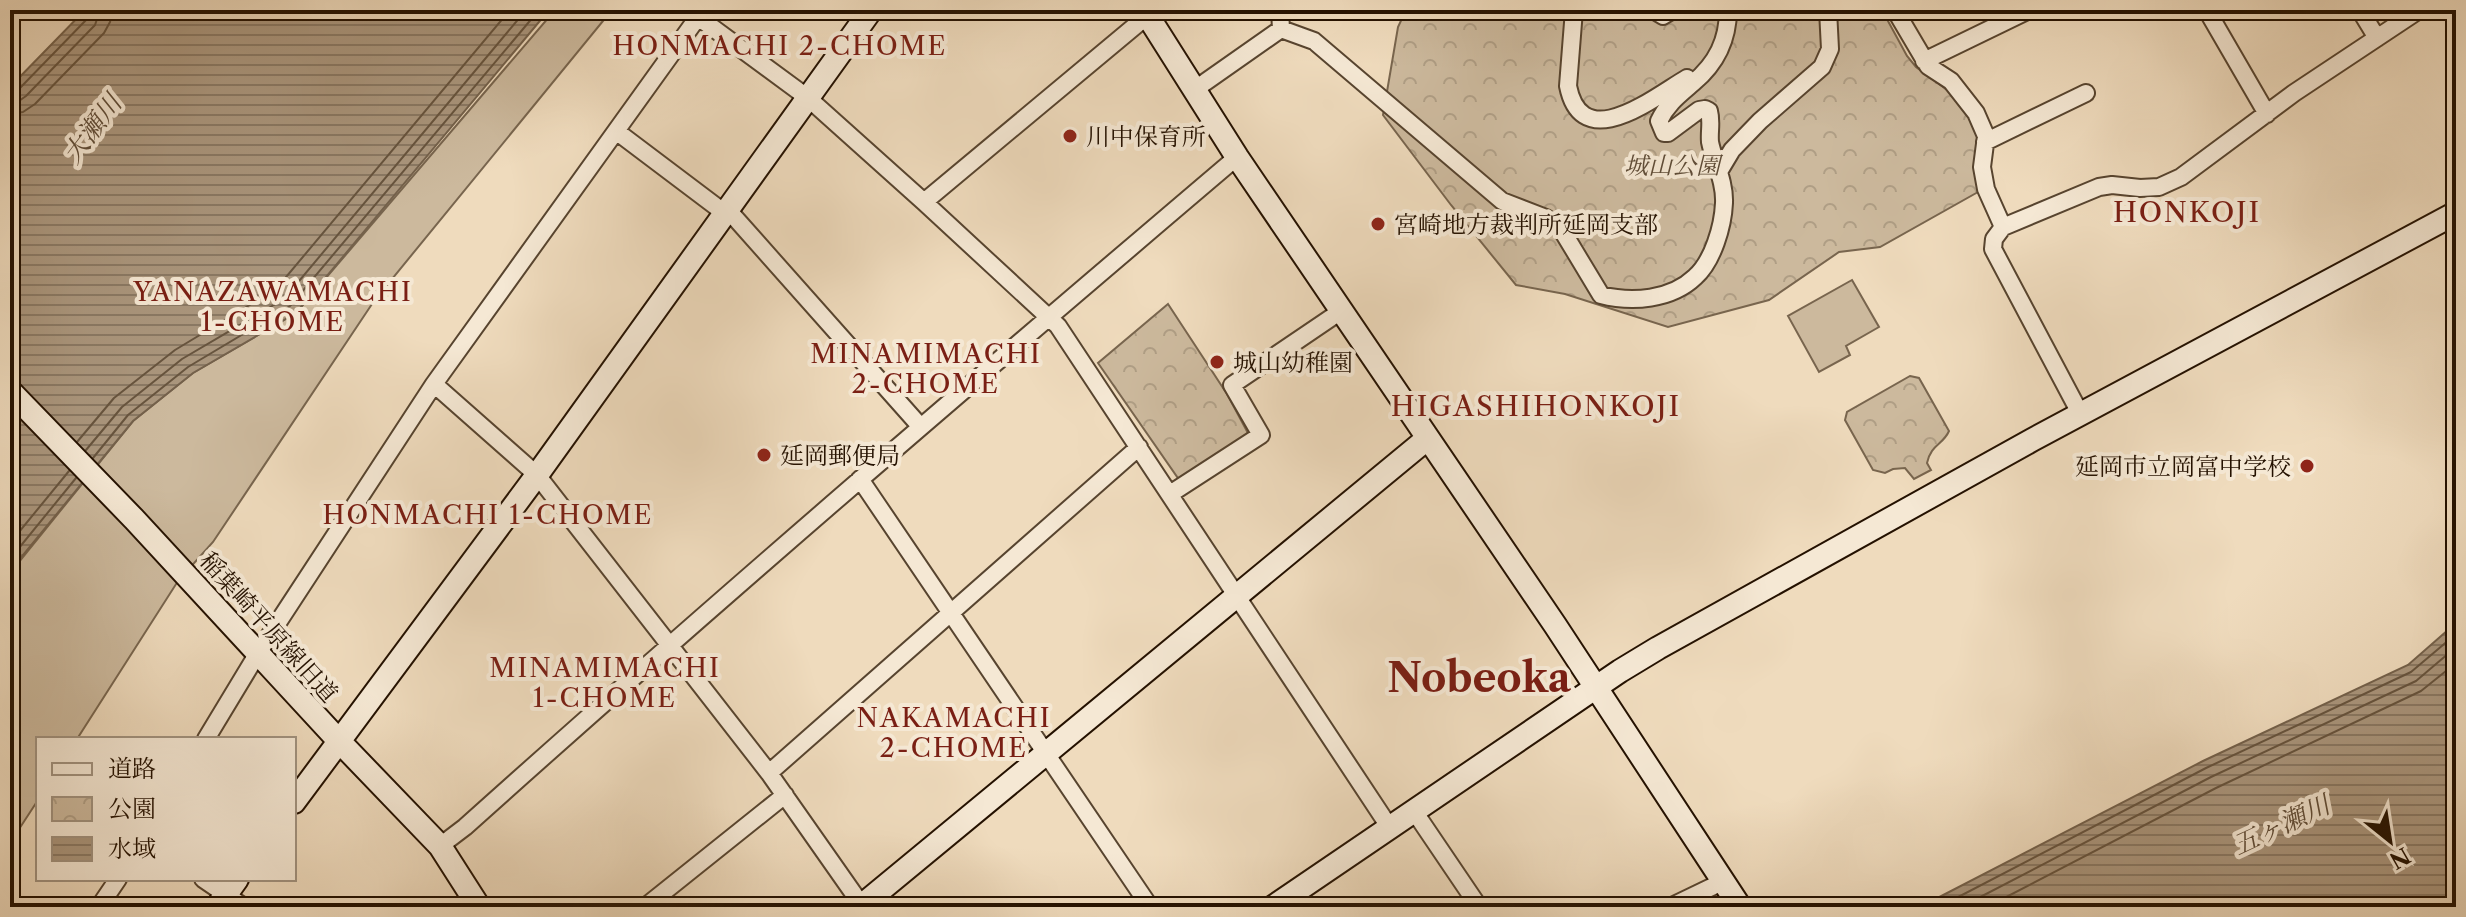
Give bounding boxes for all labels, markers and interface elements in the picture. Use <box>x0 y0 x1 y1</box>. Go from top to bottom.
district label: HONMACHI 2-CHOME <box>613 30 947 62</box>
water label: 大瀬川 <box>56 86 130 170</box>
place label: 川中保育所 <box>1086 122 1206 151</box>
marker: 川中保育所 <box>1061 127 1079 145</box>
park label: 城山公園 <box>1624 151 1724 180</box>
district label: HONKOJI <box>2113 195 2261 229</box>
place label: 宮崎地方裁判所延岡支部 <box>1394 210 1658 239</box>
marker: 宮崎地方裁判所延岡支部 <box>1369 215 1387 233</box>
district label: YANAZAWAMACHI 1-CHOME <box>132 276 413 338</box>
district label: MINAMIMACHI 2-CHOME <box>810 338 1042 400</box>
place label: 城山幼稚園 <box>1233 348 1353 377</box>
marker: 城山幼稚園 <box>1208 353 1226 371</box>
district label: HIGASHIHONKOJI <box>1391 389 1681 423</box>
place label: 延岡郵便局 <box>780 441 900 470</box>
marker: 延岡郵便局 <box>755 446 773 464</box>
place label: 延岡市立岡富中学校 <box>2075 452 2291 481</box>
marker: 延岡市立岡富中学校 <box>2298 457 2316 475</box>
district label: HONMACHI 1-CHOME <box>323 499 653 531</box>
street label: 稲葉崎平原線旧道 <box>194 546 344 708</box>
district label: MINAMIMACHI 1-CHOME <box>489 652 721 714</box>
district label: Nobeoka <box>1387 653 1572 702</box>
district label: NAKAMACHI 2-CHOME <box>857 702 1051 764</box>
legend <box>36 737 296 881</box>
text: 道路 <box>108 754 156 783</box>
water label: 五ヶ瀬川 <box>2227 787 2338 861</box>
text: 公園 <box>108 794 156 823</box>
north arrow <box>2350 801 2430 881</box>
text: 水域 <box>108 834 156 863</box>
text: N <box>2385 841 2415 874</box>

